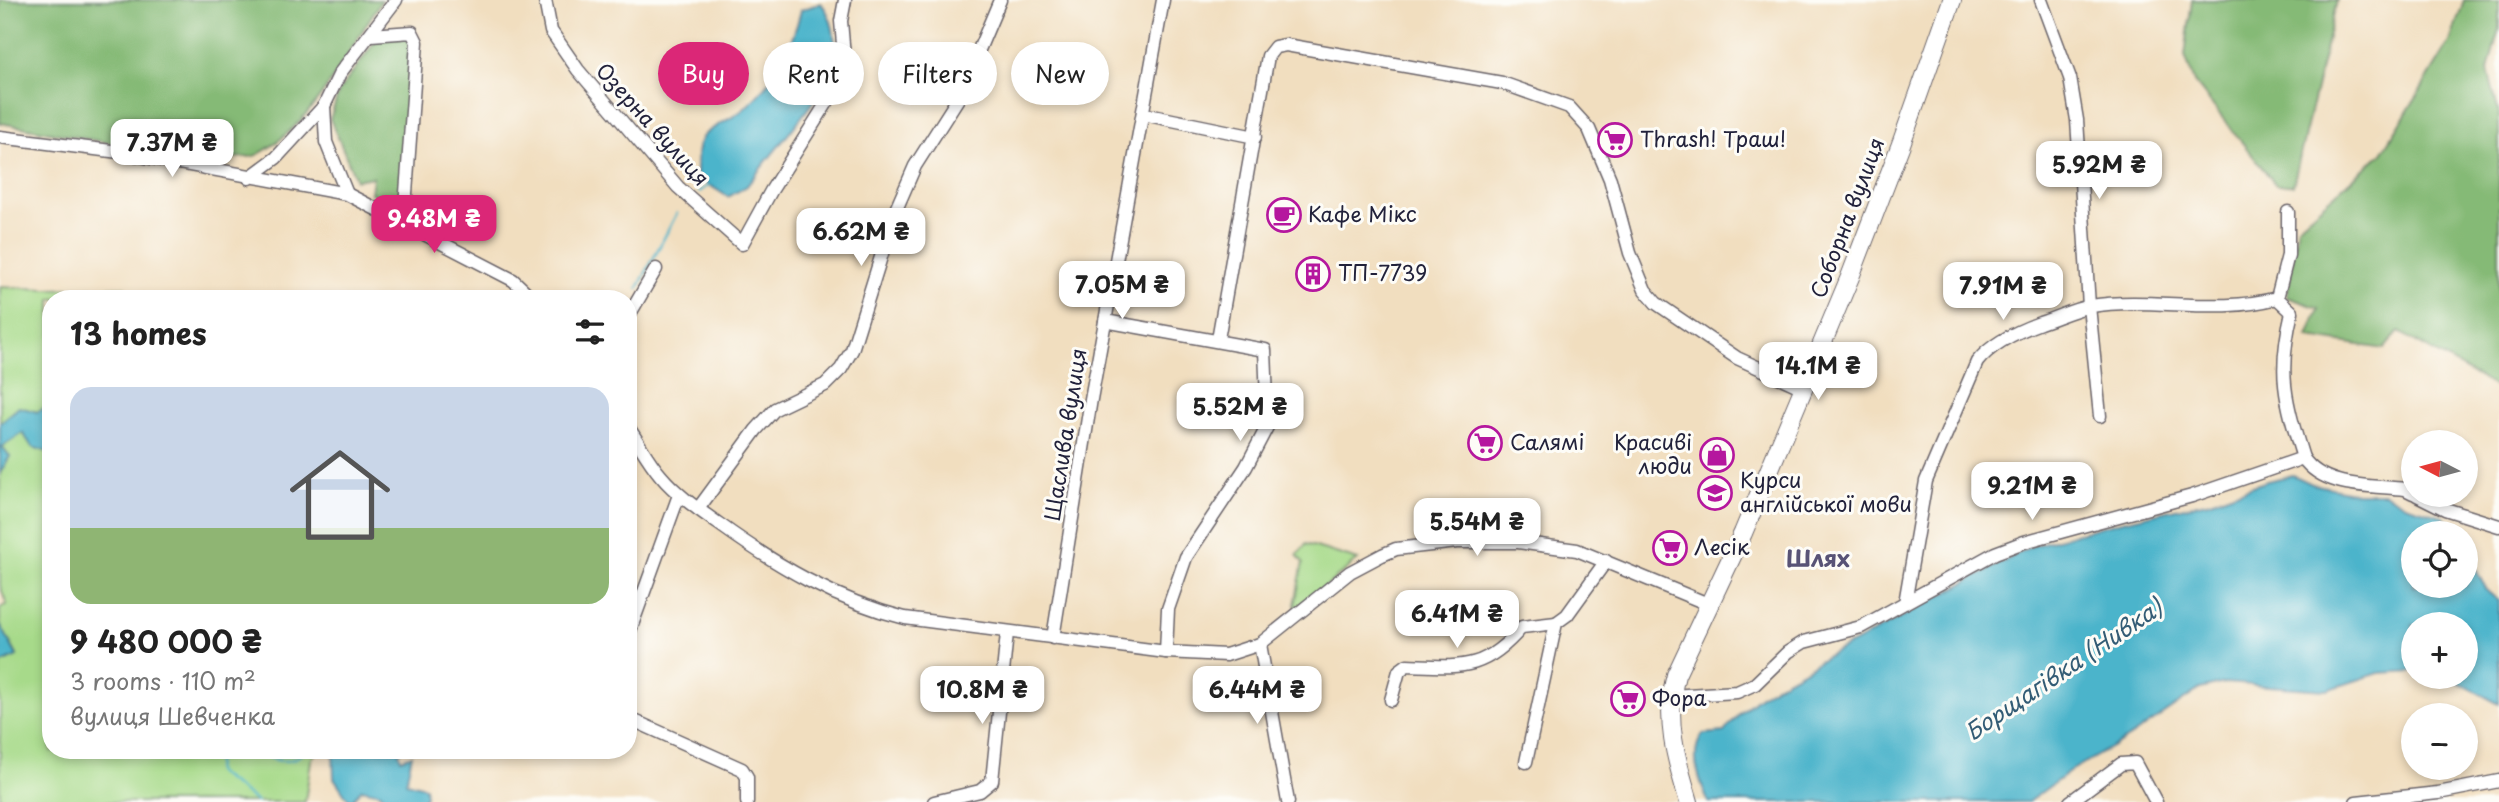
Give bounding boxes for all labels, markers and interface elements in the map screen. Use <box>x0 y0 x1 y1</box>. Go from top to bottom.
chip: Buy <box>658 42 749 105</box>
chip: Rent <box>763 42 864 105</box>
chip: Filters <box>878 42 997 105</box>
chip: New <box>1011 42 1109 105</box>
street label: Озерна вулиця <box>589 55 718 192</box>
pin: 7.37M ₴ <box>107 120 237 179</box>
supermarket icon: Thrash! Траш! <box>1596 121 1634 159</box>
place label: Thrash! Траш! <box>1640 122 1786 154</box>
text: 7.37M ₴ <box>127 124 217 159</box>
street label: Соборна вулиця <box>1801 132 1891 302</box>
pin: 5.92M ₴ <box>2034 142 2164 201</box>
text: 5.92M ₴ <box>2052 146 2146 181</box>
pin: 9.48M ₴ <box>369 196 499 255</box>
cafe icon: Кафе Мікс <box>1265 196 1303 234</box>
place label: Кафе Мікс <box>1308 197 1417 229</box>
text: 9.48M ₴ <box>387 200 481 235</box>
pin: 6.62M ₴ <box>796 208 926 268</box>
text: 6.62M ₴ <box>812 213 910 248</box>
building icon: ТП-7739 <box>1294 255 1332 293</box>
place label: ТП-7739 <box>1338 256 1427 288</box>
pin: 7.05M ₴ <box>1057 262 1187 321</box>
pin: 7.91M ₴ <box>1938 262 2068 322</box>
text: 7.05M ₴ <box>1075 266 1169 301</box>
text: 7.91M ₴ <box>1959 267 2047 302</box>
text: 13 homes <box>70 310 207 355</box>
icon: filters <box>571 313 609 351</box>
pin: 14.1M ₴ <box>1753 342 1883 402</box>
street label: Щаслива вулиця <box>1035 346 1094 524</box>
text: 14.1M ₴ <box>1775 347 1861 382</box>
pin: 5.52M ₴ <box>1175 384 1305 443</box>
text: 5.52M ₴ <box>1193 388 1287 423</box>
supermarket icon: Салямі <box>1466 424 1504 462</box>
place label: Салямі <box>1510 425 1584 457</box>
place label: Красиві люди <box>1614 425 1692 481</box>
north arrow <box>2401 430 2478 508</box>
map controls <box>2401 430 2478 780</box>
icon: home <box>277 432 403 558</box>
shop icon: Красиві люди <box>1698 436 1736 474</box>
pin: 9.21M ₴ <box>1967 462 2097 522</box>
place label: Курси англійської мови <box>1740 463 1912 519</box>
text: 9.21M ₴ <box>1987 467 2077 502</box>
school or university icon: Курси англійської мови <box>1696 474 1734 512</box>
pin: 5.54M ₴ <box>1412 498 1542 558</box>
text: 5.54M ₴ <box>1430 503 1524 538</box>
button: locate <box>2401 521 2478 598</box>
supermarket icon: Лесік <box>1651 529 1689 567</box>
place label: Лесік <box>1694 530 1750 562</box>
district label: Шлях <box>1786 540 1850 575</box>
water label: Борщагівка (Нивка) <box>1957 588 2171 748</box>
pin: 6.41M ₴ <box>1392 590 1522 650</box>
text: 6.41M ₴ <box>1411 595 1503 630</box>
button: + <box>2401 612 2478 689</box>
text: 9 480 000 ₴ <box>70 618 262 663</box>
text: 3 rooms · 110 m² <box>70 663 256 698</box>
pin: 10.8M ₴ <box>917 666 1047 726</box>
pin: 6.44M ₴ <box>1192 666 1322 726</box>
text: 10.8M ₴ <box>936 671 1028 706</box>
text: 6.44M ₴ <box>1209 671 1305 706</box>
supermarket icon: Фора <box>1609 680 1647 718</box>
place label: Фора <box>1652 681 1707 713</box>
text: вулиця Шевченка <box>70 698 275 733</box>
button: − <box>2401 703 2478 780</box>

